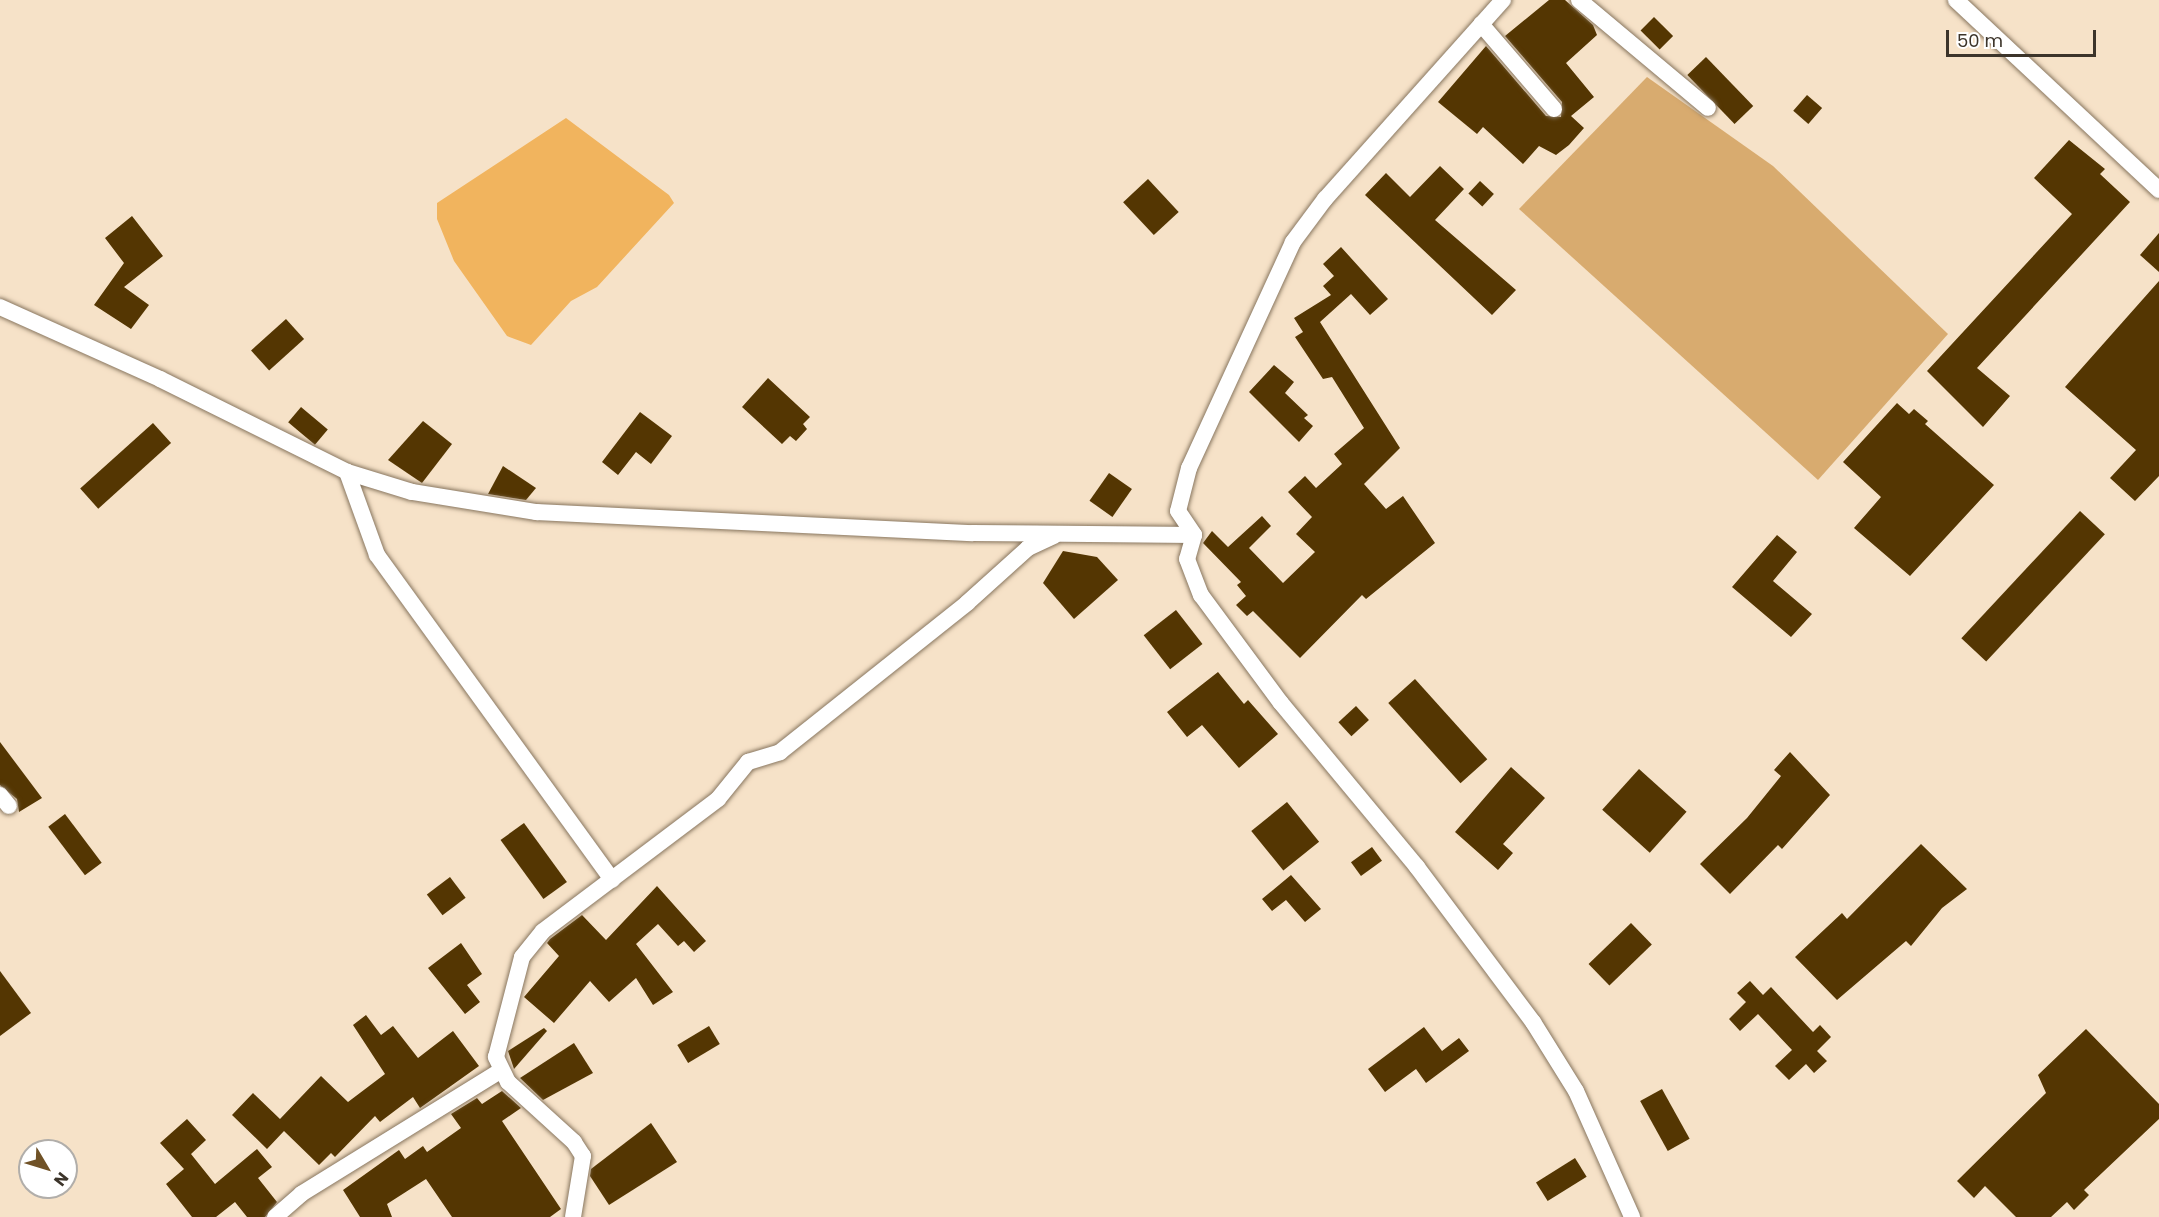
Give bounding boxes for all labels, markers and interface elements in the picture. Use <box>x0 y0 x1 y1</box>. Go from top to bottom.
scale bar <box>1949 18 2099 56</box>
text: 50 m <box>1957 28 2003 53</box>
north arrow <box>18 1139 78 1199</box>
text: N <box>48 1167 74 1191</box>

